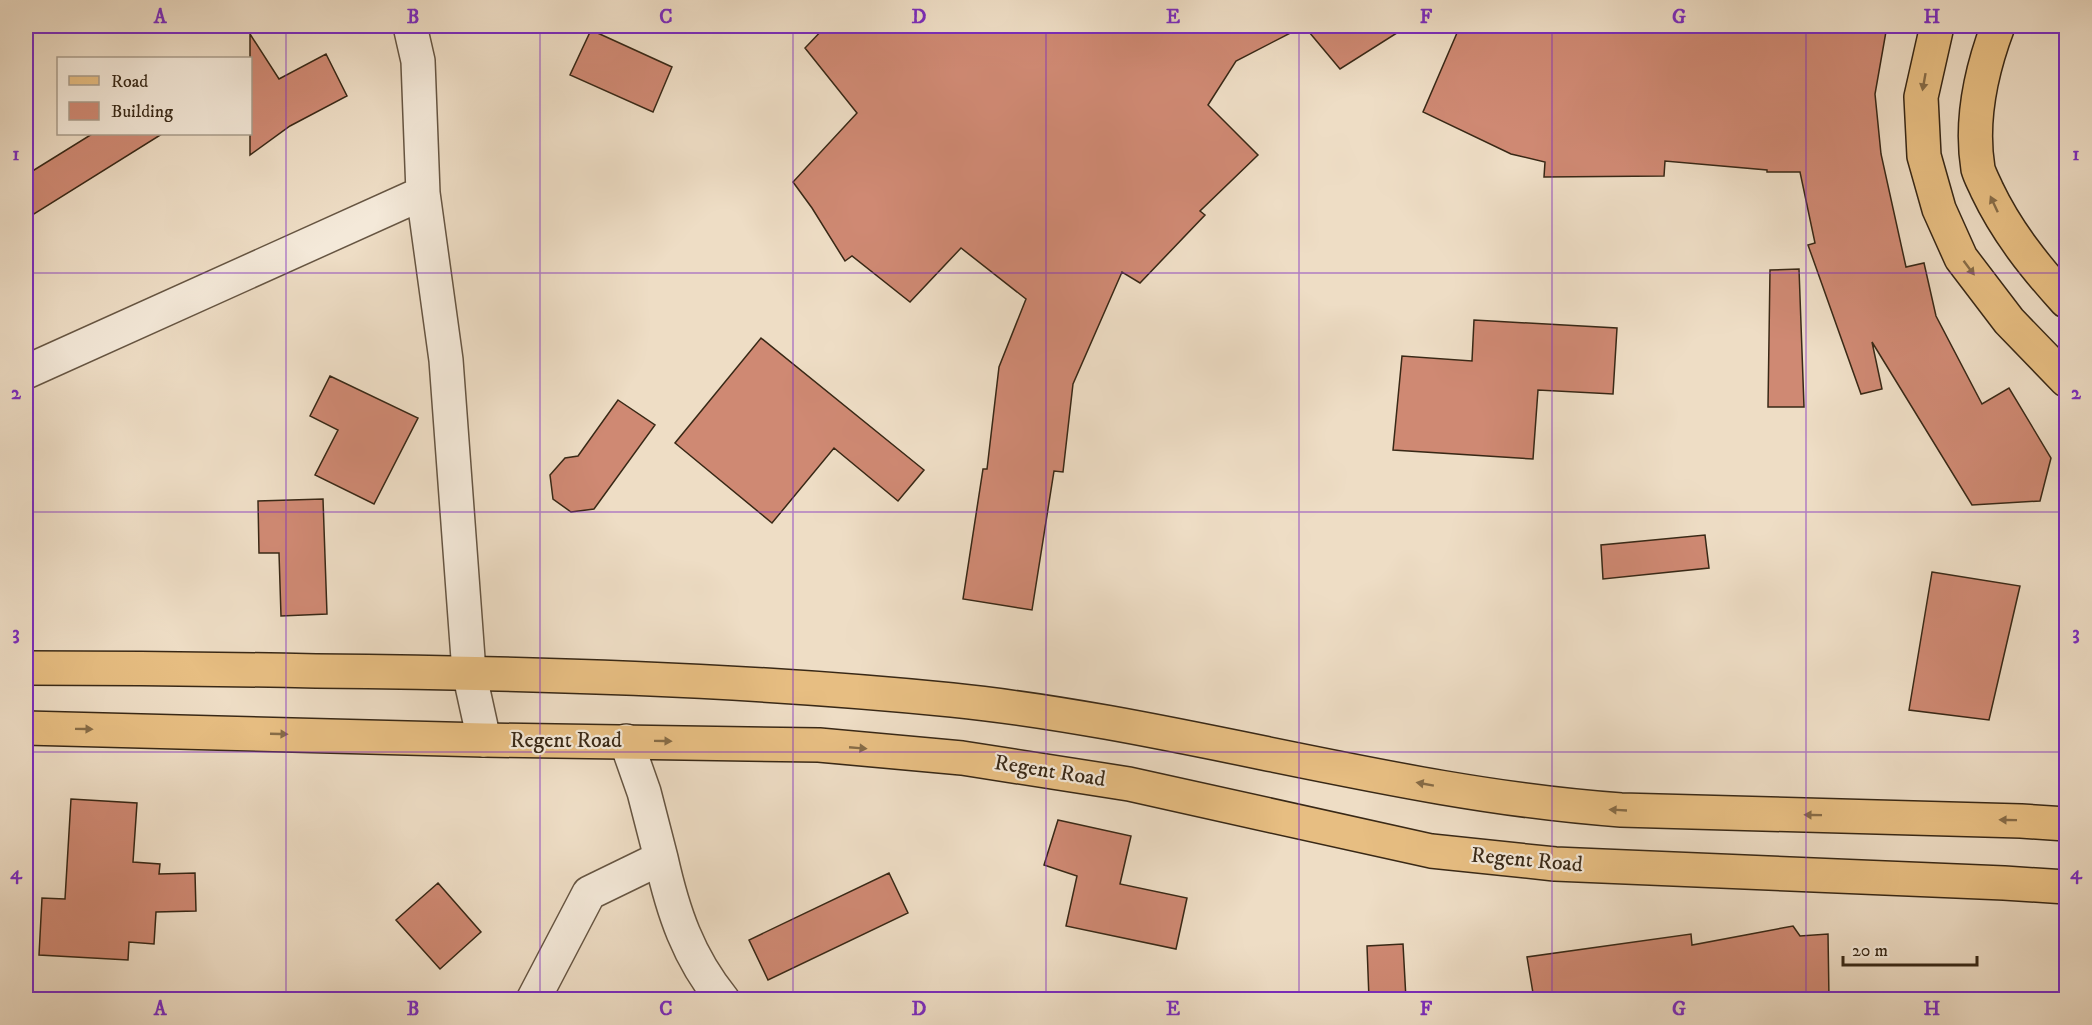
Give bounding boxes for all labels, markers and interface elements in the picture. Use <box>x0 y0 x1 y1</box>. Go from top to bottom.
text: A <box>153 5 168 30</box>
text: B <box>407 5 419 30</box>
text: C <box>659 5 673 30</box>
text: D <box>912 5 927 30</box>
text: E <box>1166 5 1180 30</box>
text: F <box>1420 5 1433 30</box>
text: G <box>1672 5 1686 30</box>
text: H <box>1924 5 1941 30</box>
legend <box>57 57 252 135</box>
text: Road <box>111 71 148 93</box>
one-way arrow <box>1919 73 1928 92</box>
text: Building <box>111 101 173 123</box>
text: 1 <box>12 142 20 167</box>
text: 1 <box>2072 142 2080 167</box>
one-way arrow <box>1988 195 1998 213</box>
one-way arrow <box>1963 259 1975 275</box>
text: 2 <box>11 381 22 406</box>
text: 2 <box>2071 381 2082 406</box>
text: 3 <box>12 621 20 646</box>
text: 3 <box>2072 621 2080 646</box>
one-way arrow <box>74 724 93 733</box>
street label: Regent Road <box>510 727 622 754</box>
one-way arrow <box>269 729 288 739</box>
one-way arrow <box>653 736 672 746</box>
one-way arrow <box>848 743 867 753</box>
street label: Regent Road <box>993 749 1108 793</box>
one-way arrow <box>1416 779 1435 788</box>
one-way arrow <box>1609 805 1628 815</box>
one-way arrow <box>1804 810 1823 820</box>
one-way arrow <box>1999 815 2018 825</box>
street label: Regent Road <box>1470 842 1584 878</box>
text: 4 <box>10 861 23 886</box>
text: 4 <box>2070 861 2083 886</box>
scale bar <box>1843 929 1976 967</box>
text: 20 m <box>1852 940 1888 962</box>
text: A <box>153 997 168 1022</box>
text: B <box>407 997 419 1022</box>
text: C <box>659 997 673 1022</box>
text: D <box>912 997 927 1022</box>
text: E <box>1166 997 1180 1022</box>
text: F <box>1420 997 1433 1022</box>
text: G <box>1672 997 1686 1022</box>
text: H <box>1924 997 1941 1022</box>

